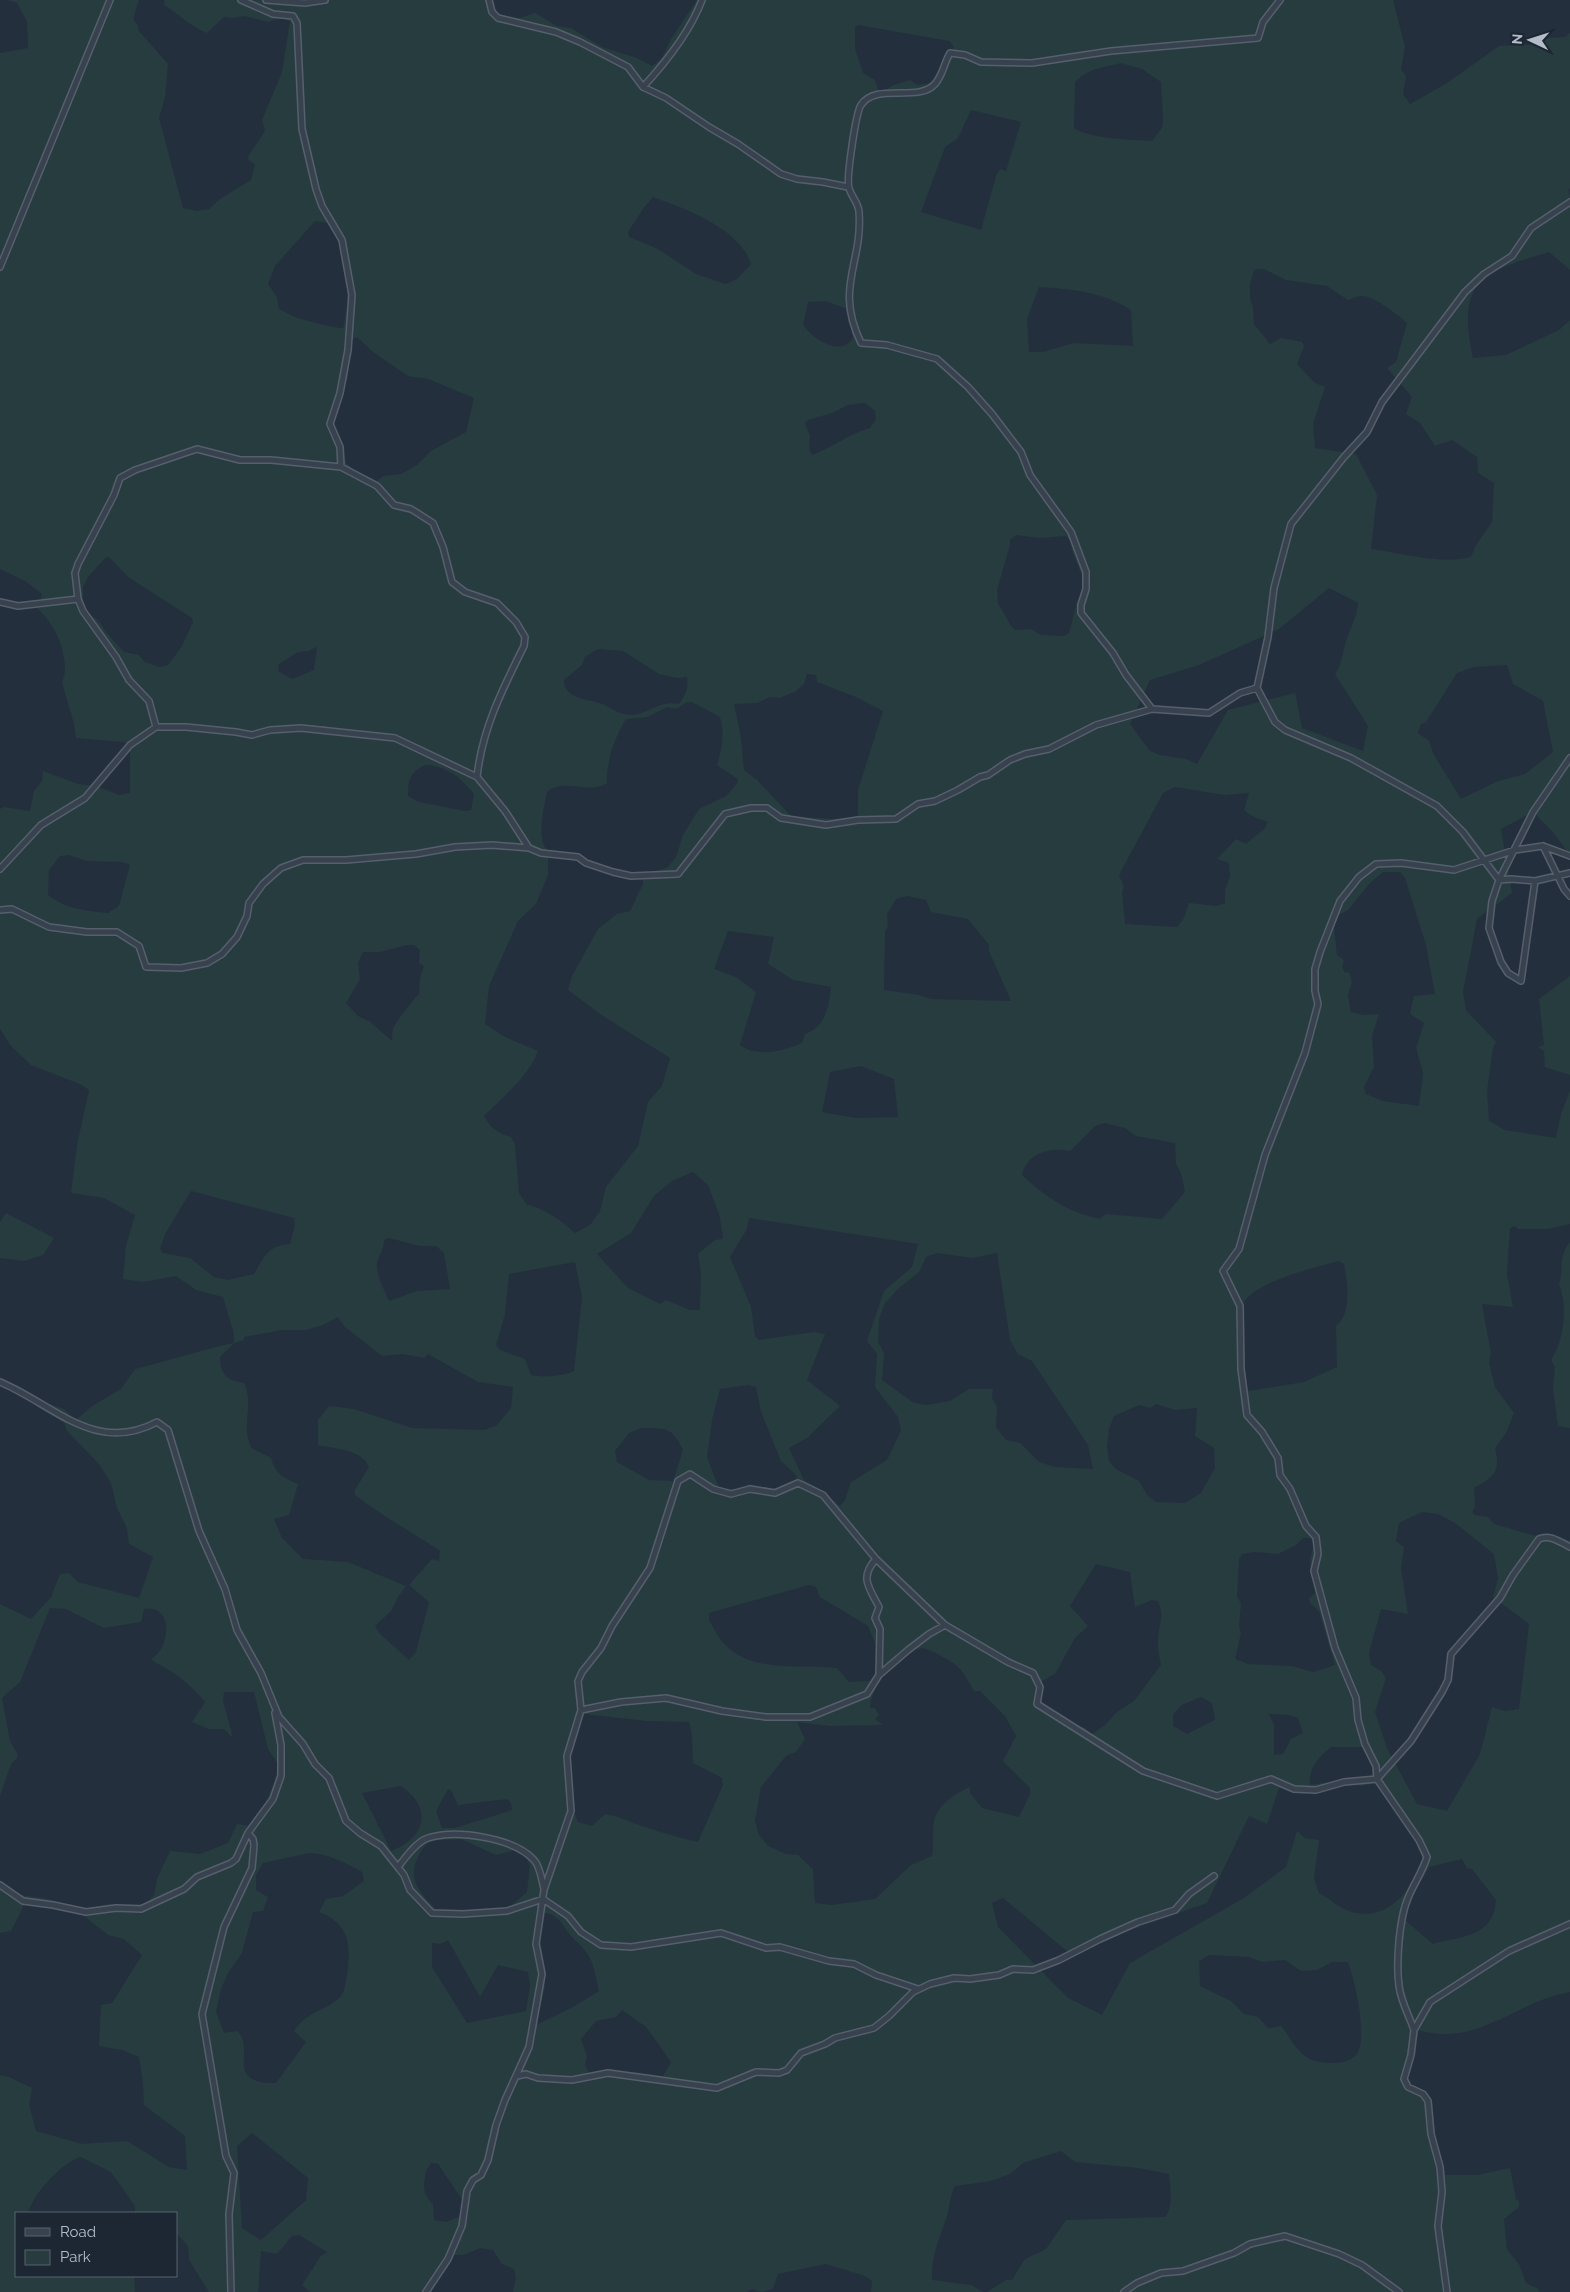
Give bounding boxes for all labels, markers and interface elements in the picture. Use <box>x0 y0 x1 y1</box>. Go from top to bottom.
north arrow <box>1505 15 1555 65</box>
text: N <box>1509 33 1525 45</box>
legend <box>15 2212 178 2277</box>
text: Road <box>60 2223 96 2241</box>
text: Park <box>60 2248 91 2266</box>

